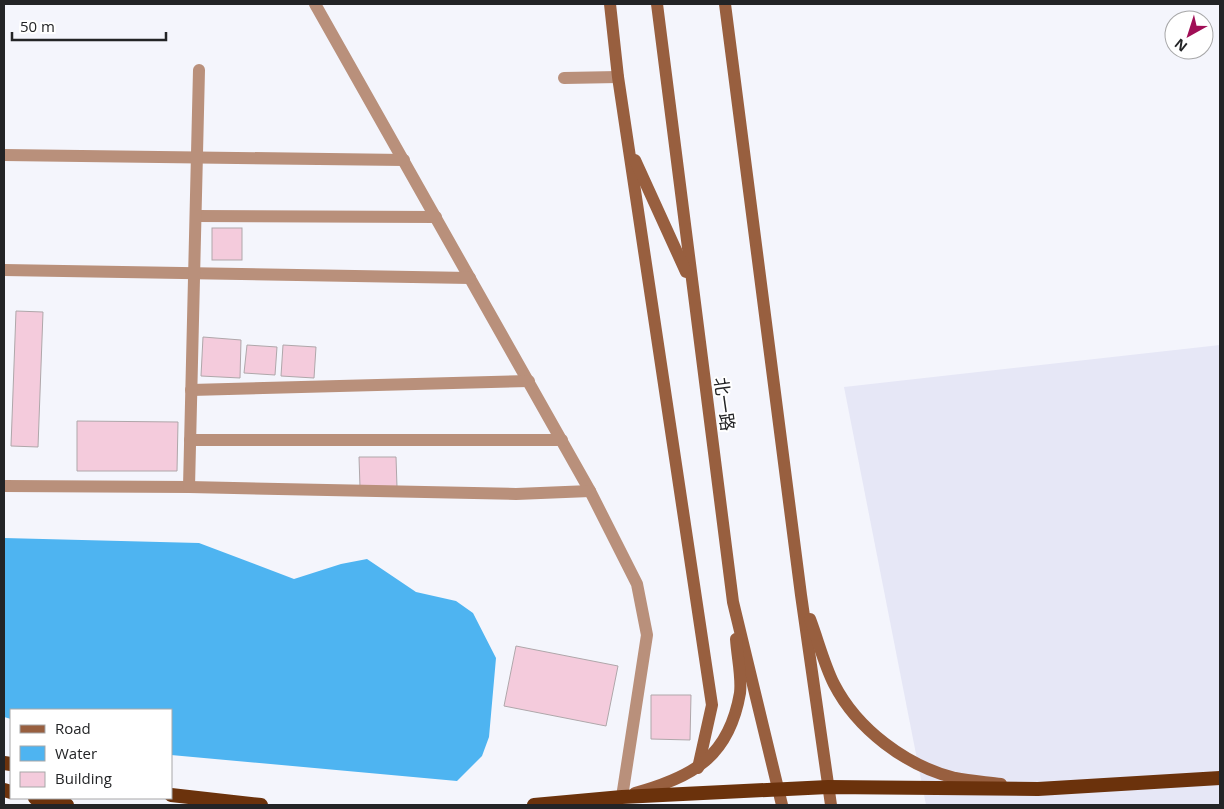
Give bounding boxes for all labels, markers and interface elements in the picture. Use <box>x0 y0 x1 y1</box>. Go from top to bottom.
scale bar <box>12 10 166 42</box>
north arrow <box>1164 10 1214 60</box>
text: 50 m <box>20 16 55 36</box>
text: N <box>1170 35 1191 56</box>
street label: 北一路 <box>709 376 741 432</box>
legend <box>10 709 172 799</box>
text: Road <box>55 718 91 738</box>
text: Water <box>55 743 97 763</box>
text: Building <box>55 768 112 788</box>

